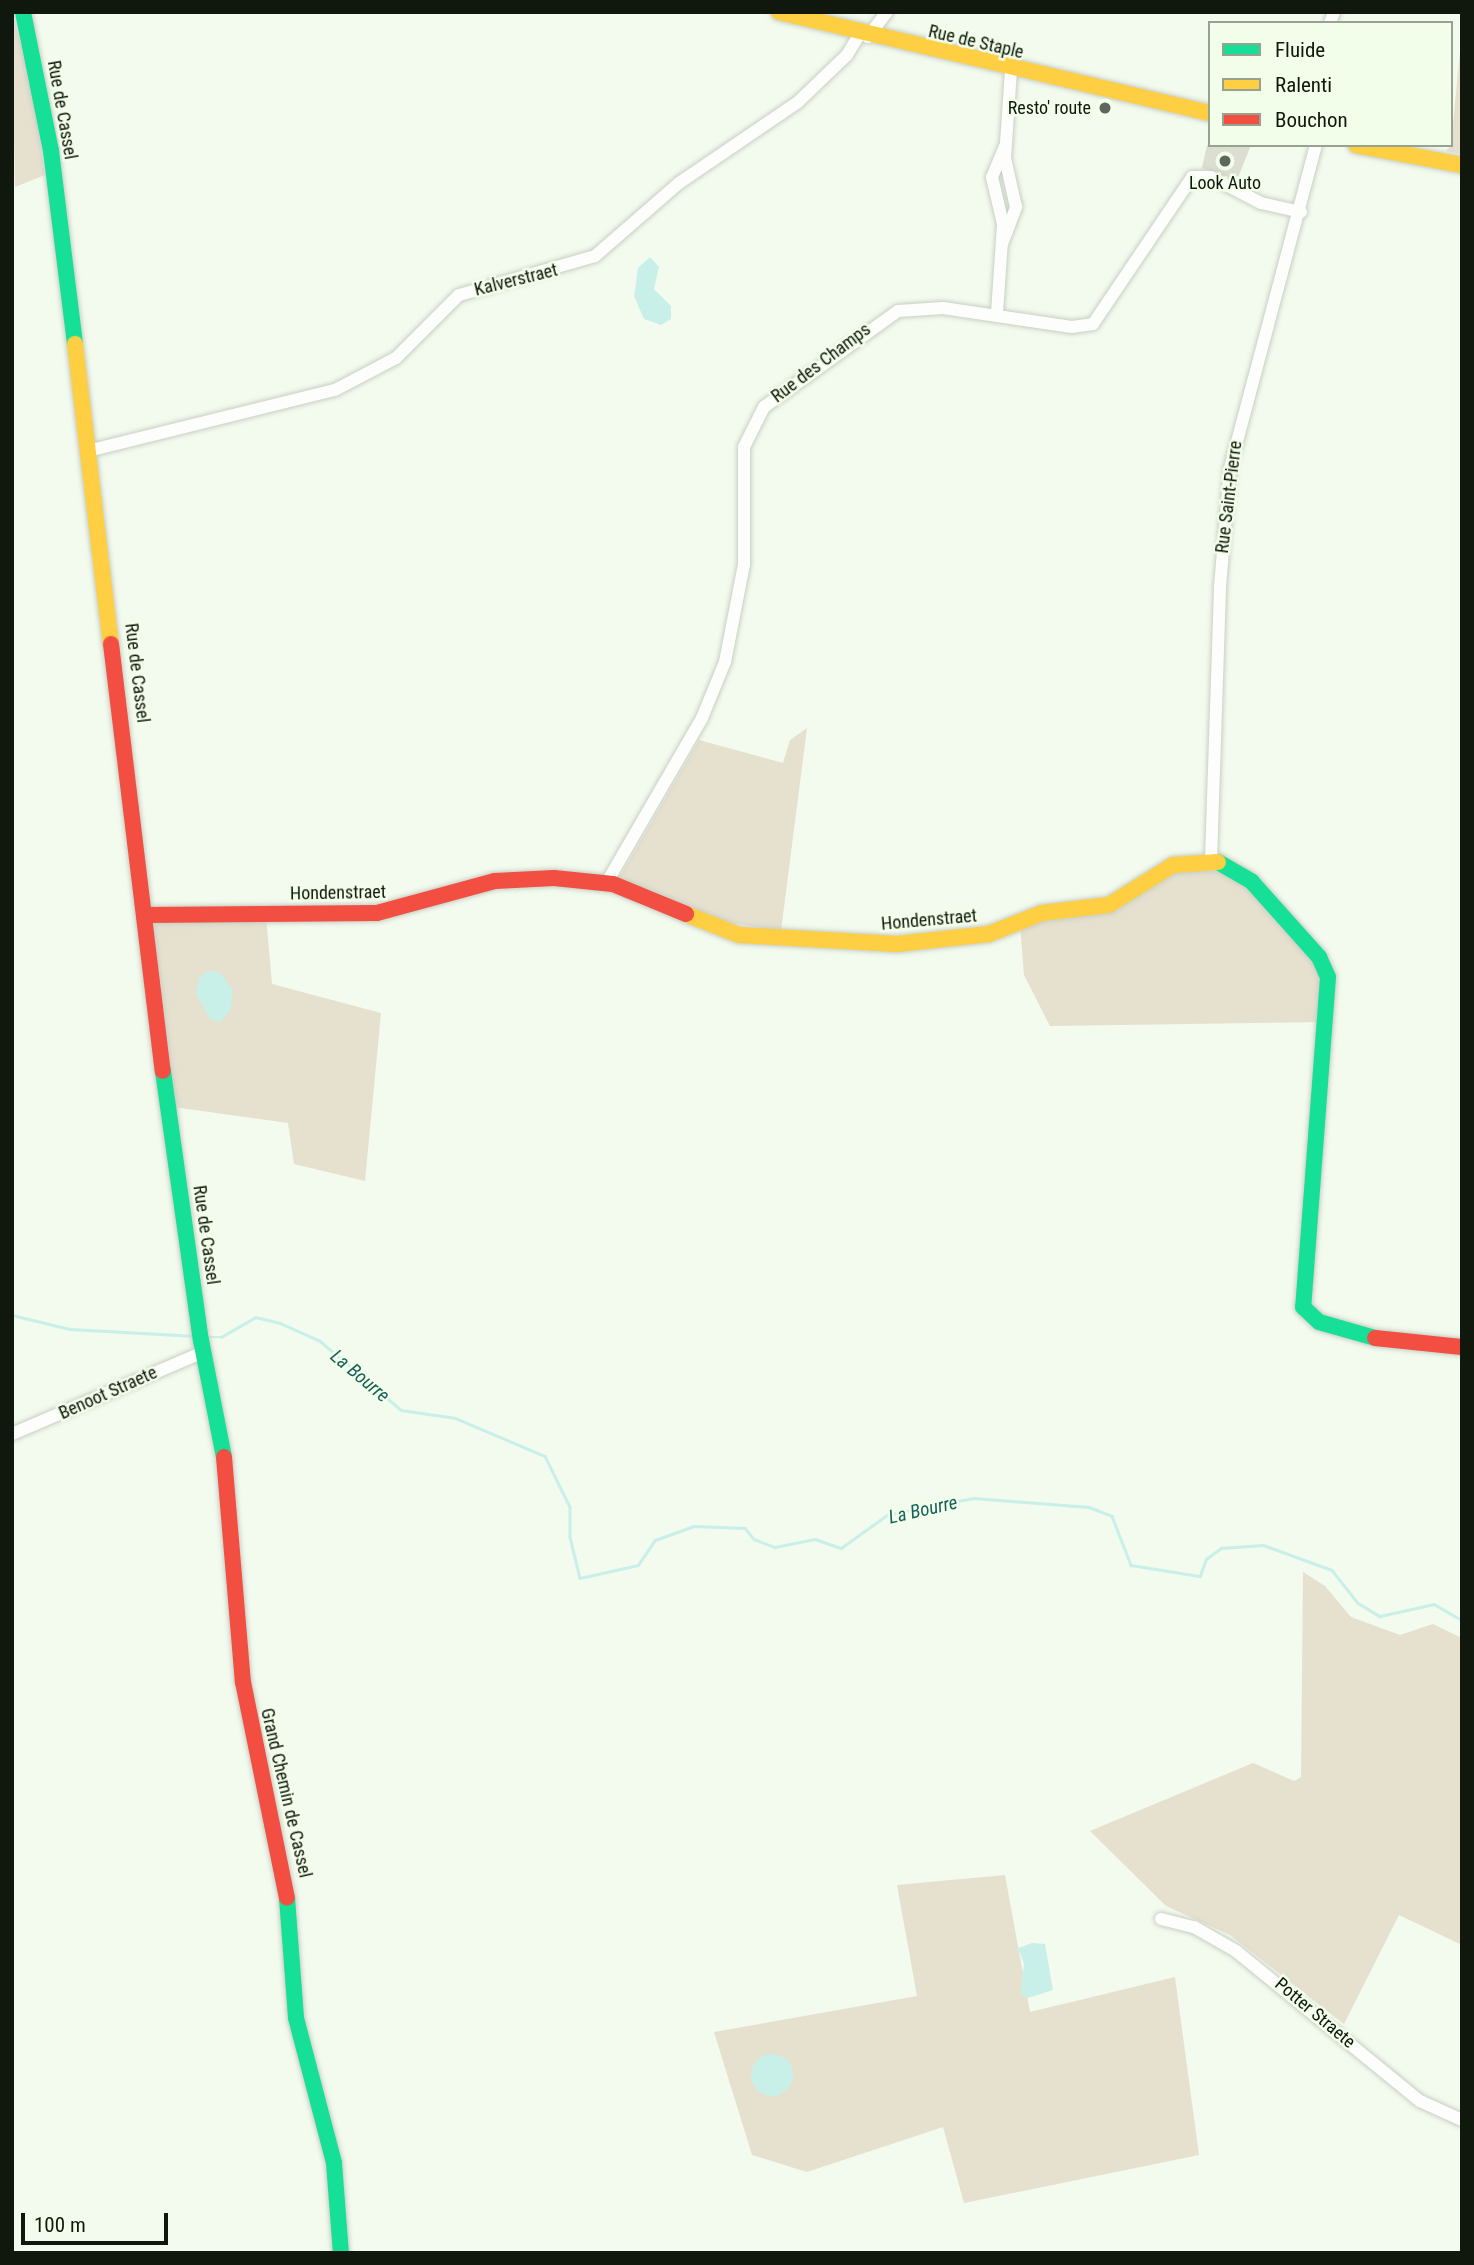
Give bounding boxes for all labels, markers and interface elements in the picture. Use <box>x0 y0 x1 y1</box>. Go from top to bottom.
street label: Rue de Staple <box>926 21 1026 63</box>
legend <box>1208 21 1453 147</box>
text: Fluide <box>1275 38 1325 62</box>
street label: Rue de Cassel <box>43 59 81 161</box>
text: Ralenti <box>1275 73 1332 97</box>
place label: Resto' route <box>1008 97 1091 119</box>
marker: Resto' route <box>1097 100 1113 116</box>
text: Bouchon <box>1275 108 1348 132</box>
marker: Look Auto <box>1217 153 1233 169</box>
place label: Look Auto <box>1189 172 1261 194</box>
street label: Kalverstraet <box>472 259 560 301</box>
street label: Rue des Champs <box>767 319 875 407</box>
street label: Rue Saint-Pierre <box>1211 440 1247 554</box>
street label: Rue de Cassel <box>120 622 154 724</box>
street label: Hondenstraet <box>290 881 386 905</box>
street label: Hondenstraet <box>880 905 978 935</box>
street label: Rue de Cassel <box>188 1184 224 1286</box>
water label: La Bourre <box>326 1345 394 1407</box>
street label: Benoot Straete <box>56 1362 160 1424</box>
water label: La Bourre <box>886 1491 960 1529</box>
street label: Grand Chemin de Cassel <box>256 1706 316 1880</box>
street label: Potter Straete <box>1270 1973 1360 2053</box>
scale bar <box>24 2198 172 2242</box>
text: 100 m <box>34 2213 86 2237</box>

